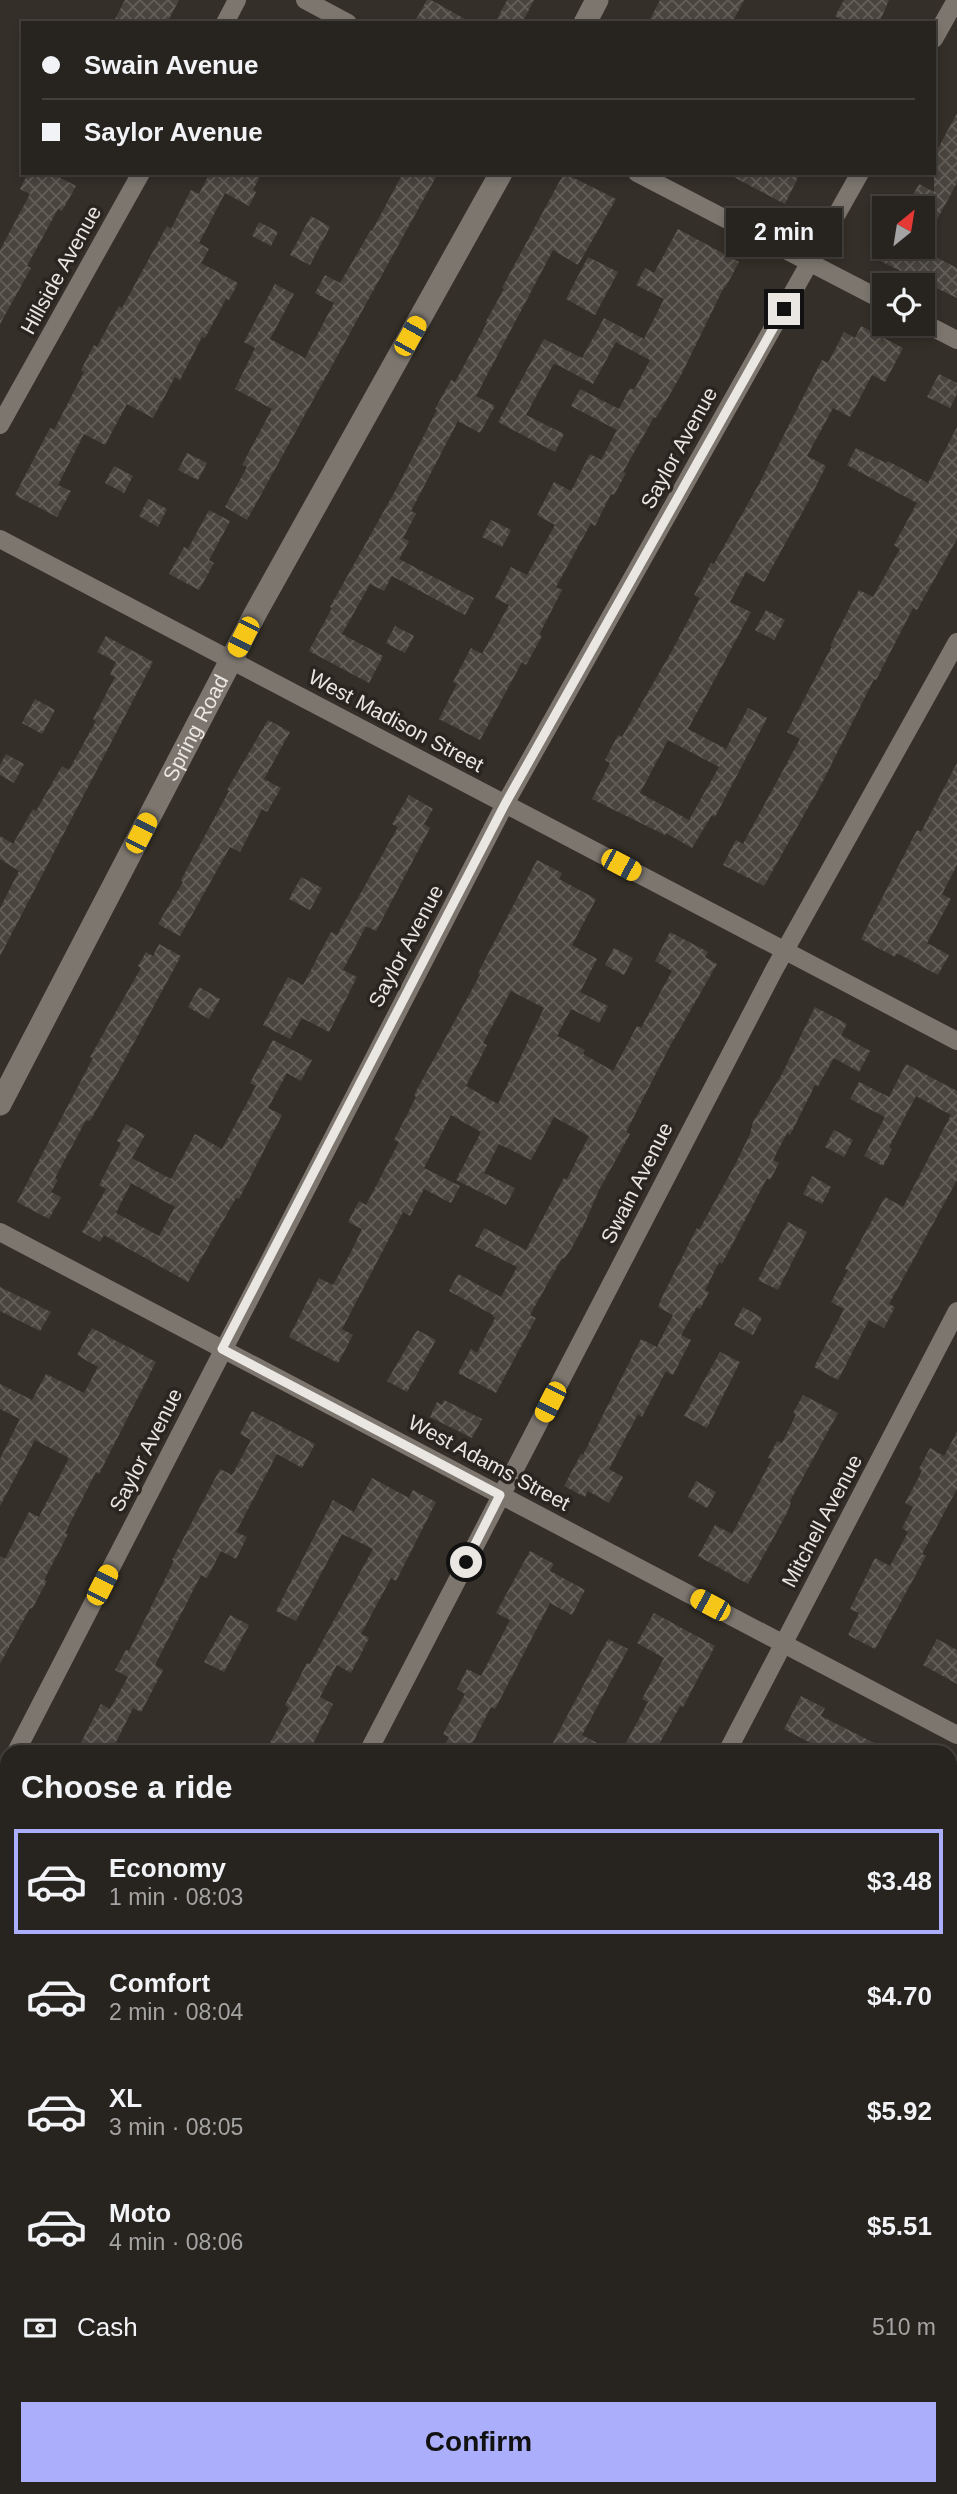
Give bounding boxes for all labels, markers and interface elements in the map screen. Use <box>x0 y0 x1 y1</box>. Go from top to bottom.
text: Swain Avenue <box>84 50 258 80</box>
text: Saylor Avenue <box>84 117 263 147</box>
north arrow <box>872 196 934 259</box>
map controls <box>872 196 935 336</box>
street label: Hillside Avenue <box>16 202 105 338</box>
callout: 2 min <box>726 208 842 256</box>
text: 2 min <box>754 219 814 245</box>
button: locate <box>872 273 935 336</box>
route end <box>768 293 800 325</box>
car <box>391 313 430 359</box>
street label: Saylor Avenue <box>636 383 721 512</box>
car <box>225 614 262 660</box>
street label: West Madison Street <box>305 665 488 776</box>
street label: Spring Road <box>158 671 232 785</box>
car <box>123 810 160 856</box>
car <box>598 846 645 884</box>
street label: Saylor Avenue <box>364 881 447 1011</box>
street label: Swain Avenue <box>596 1118 677 1247</box>
car <box>532 1379 569 1425</box>
street label: Saylor Avenue <box>105 1384 186 1515</box>
street label: West Adams Street <box>405 1410 574 1515</box>
street label: Mitchell Avenue <box>777 1451 866 1591</box>
route start <box>450 1546 482 1578</box>
car <box>84 1562 121 1608</box>
car <box>687 1586 734 1624</box>
text: Choose a ride <box>21 1769 233 1805</box>
icon: car <box>25 1850 88 1913</box>
text: Economy <box>109 1853 226 1883</box>
text: $3.48 <box>867 1866 932 1896</box>
text: 1 min · 08:03 <box>109 1884 243 1910</box>
icon: car <box>25 1965 88 2028</box>
text: Comfort <box>109 1968 210 1998</box>
text: $4.70 <box>867 1981 932 2011</box>
text: 2 min · 08:04 <box>109 1999 243 2025</box>
icon: car <box>25 2080 88 2143</box>
text: XL <box>109 2083 142 2113</box>
text: $5.92 <box>867 2096 932 2126</box>
text: 3 min · 08:05 <box>109 2114 243 2140</box>
icon: car <box>25 2195 88 2258</box>
text: Moto <box>109 2198 171 2228</box>
text: $5.51 <box>867 2211 932 2241</box>
text: 4 min · 08:06 <box>109 2229 243 2255</box>
icon: cash <box>21 2309 59 2347</box>
text: Cash <box>77 2312 138 2342</box>
text: 510 m <box>872 2314 936 2340</box>
button: Confirm <box>21 2402 936 2482</box>

